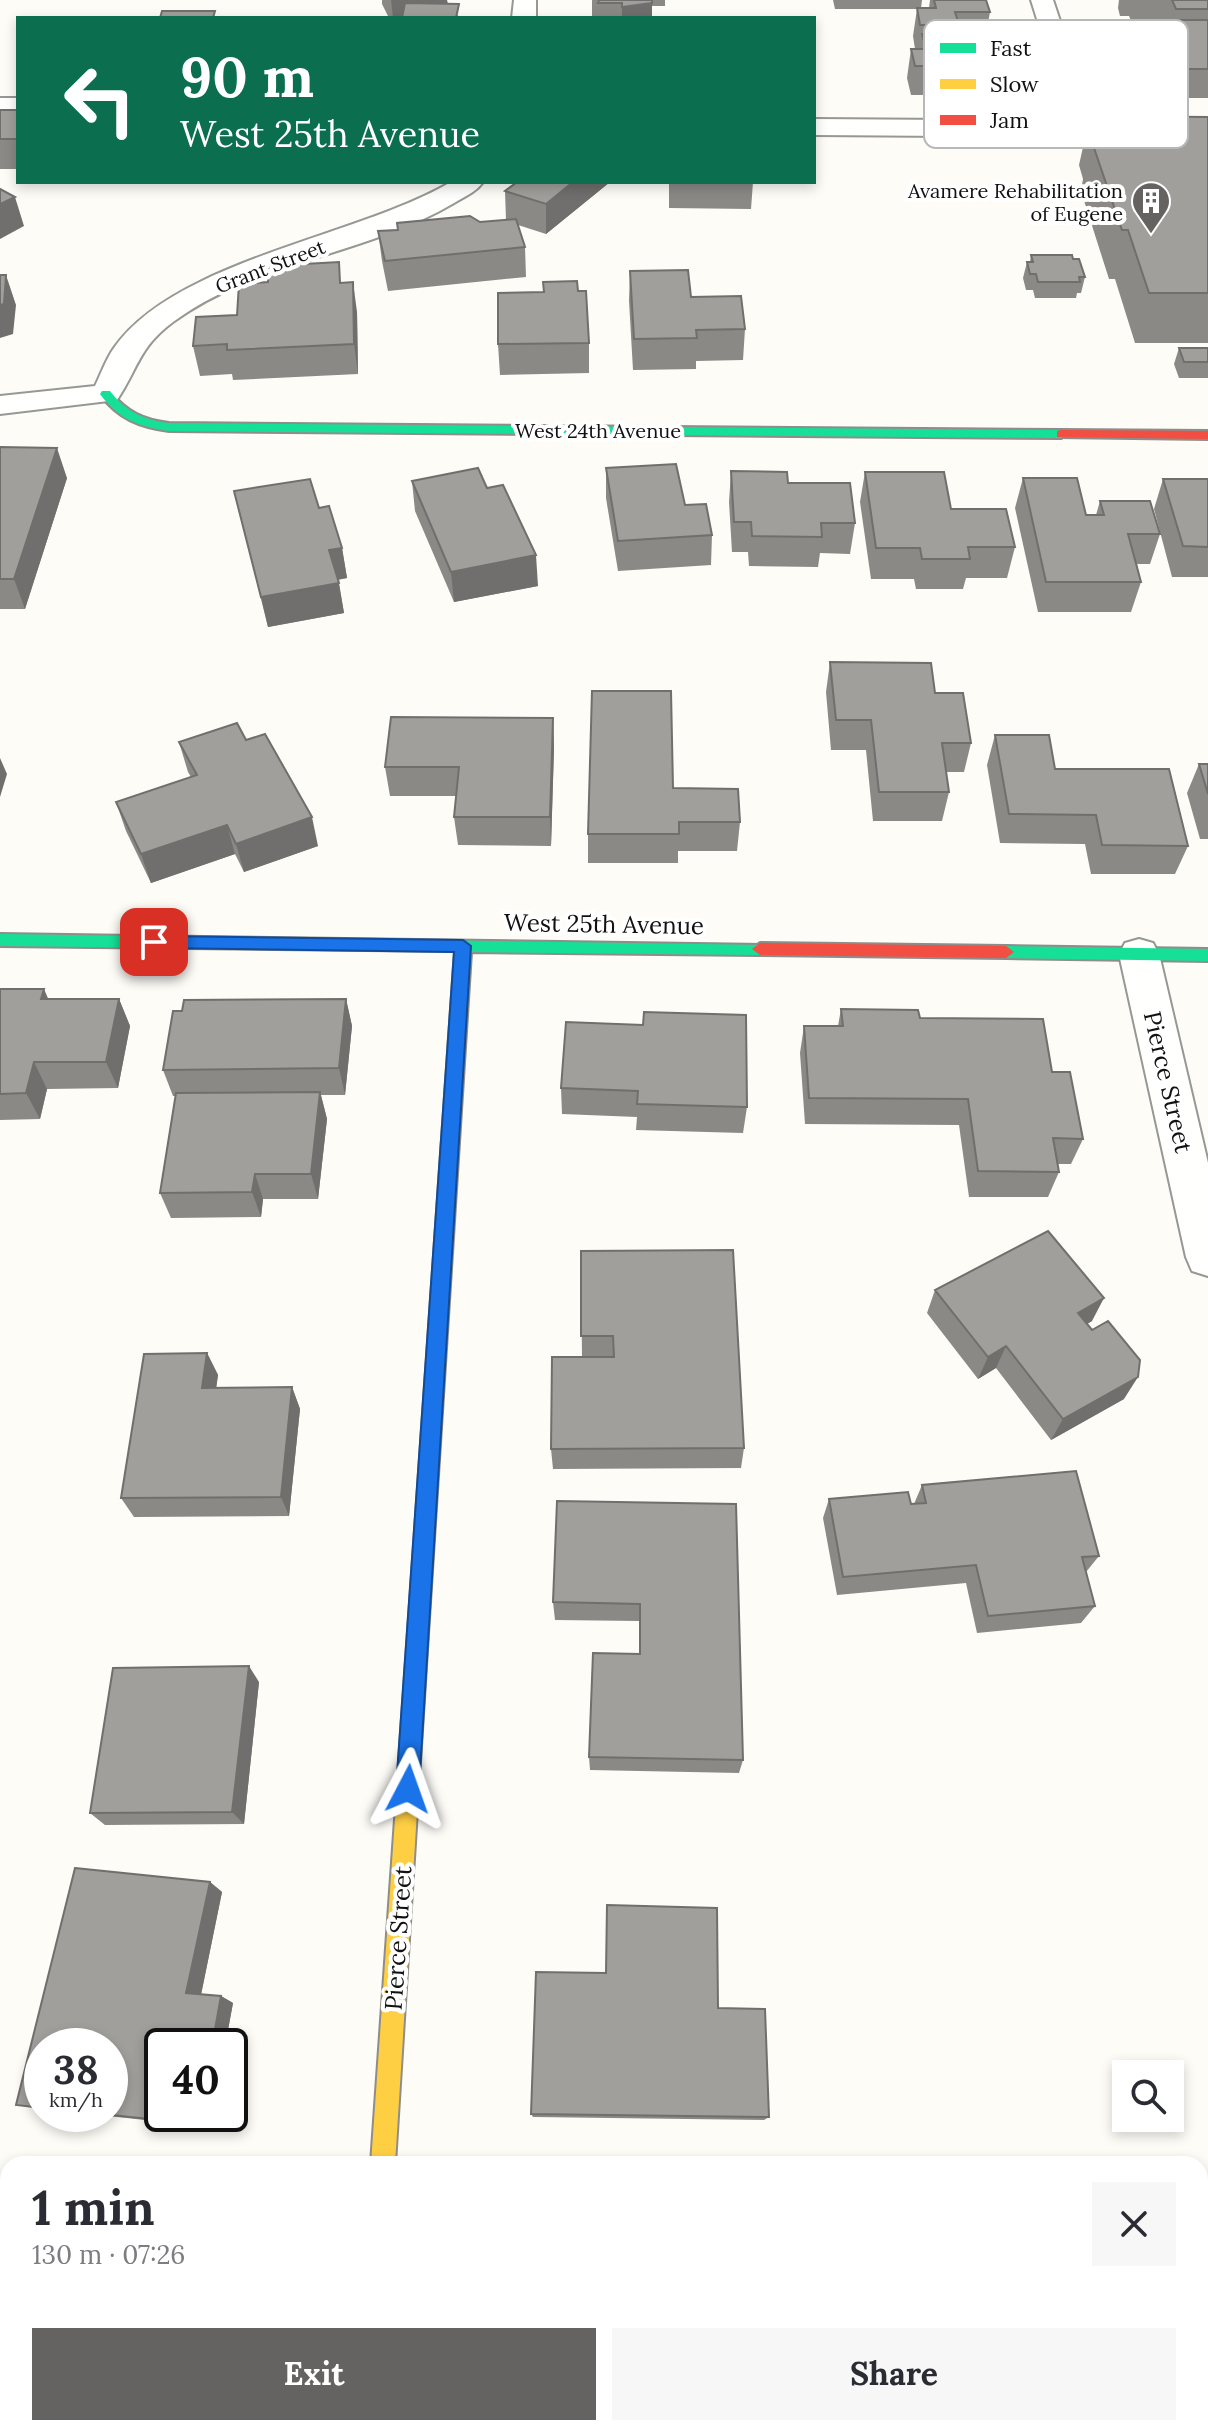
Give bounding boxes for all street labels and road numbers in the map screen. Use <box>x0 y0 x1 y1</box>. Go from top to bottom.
street label: Grant Street <box>211 234 329 298</box>
street label: West 24th Avenue <box>515 418 681 443</box>
street label: West 25th Avenue <box>504 907 704 941</box>
street label: Pierce Street <box>1137 1008 1200 1157</box>
street label: Pierce Street <box>377 1864 419 2011</box>

